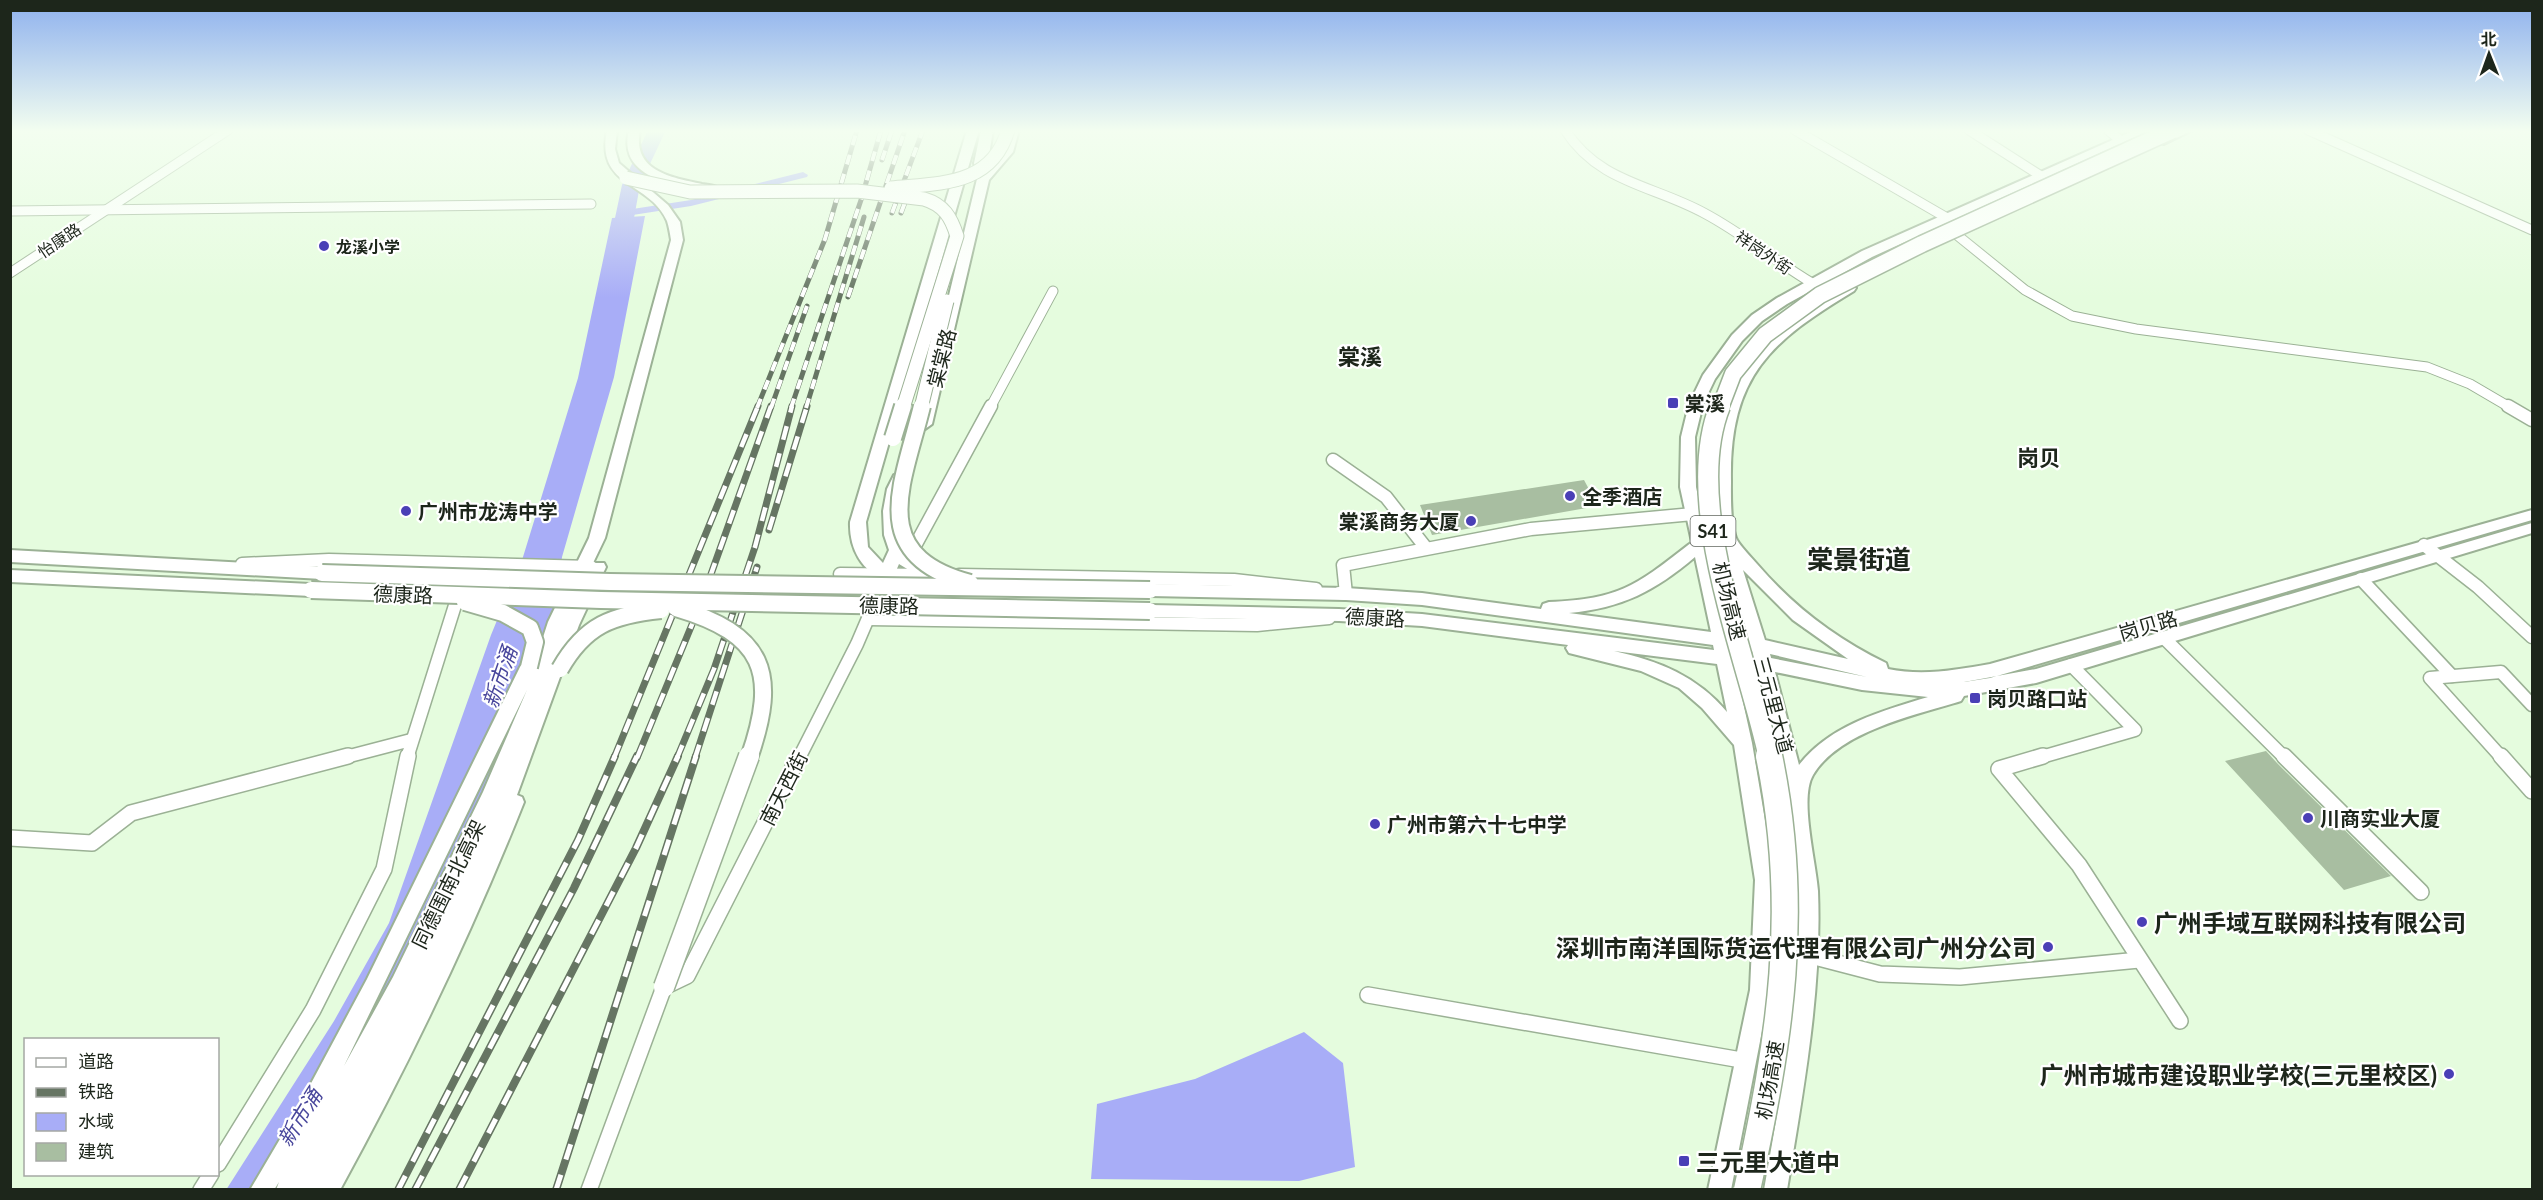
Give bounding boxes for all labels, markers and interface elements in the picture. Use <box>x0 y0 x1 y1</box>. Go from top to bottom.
north arrow <box>2459 24 2519 84</box>
text: 北 <box>2481 29 2497 48</box>
street label: 怡康路 <box>34 219 84 261</box>
street label: 祥岗外街 <box>1732 226 1796 278</box>
place label: 龙溪小学 <box>336 237 400 256</box>
marker: 龙溪小学 <box>317 239 331 253</box>
street label: 棠棠路 <box>922 326 960 390</box>
district label: 棠溪 <box>1338 343 1382 370</box>
place label: 棠溪 <box>1685 391 1725 415</box>
marker: 棠溪 <box>1666 396 1680 410</box>
district label: 岗贝 <box>2017 444 2061 471</box>
place label: 全季酒店 <box>1582 484 1662 508</box>
marker: 全季酒店 <box>1563 489 1577 503</box>
place label: 广州市龙涛中学 <box>418 499 558 523</box>
marker: 广州市龙涛中学 <box>399 504 413 518</box>
place label: 棠溪商务大厦 <box>1339 509 1459 533</box>
marker: 棠溪商务大厦 <box>1464 514 1478 528</box>
road number: S41 <box>1690 516 1736 546</box>
district label: 棠景街道 <box>1807 543 1911 575</box>
street label: 机场高速 <box>1709 559 1751 643</box>
street label: 德康路 <box>373 581 433 607</box>
street label: 德康路 <box>859 592 919 618</box>
street label: 德康路 <box>1344 603 1406 631</box>
street label: 岗贝路 <box>2116 605 2180 645</box>
water label: 新市涌 <box>477 641 522 711</box>
street label: 三元里大道 <box>1749 654 1799 756</box>
place label: 岗贝路口站 <box>1987 686 2087 710</box>
marker: 岗贝路口站 <box>1968 691 1982 705</box>
street label: 南天西街 <box>754 747 812 829</box>
place label: 川商实业大厦 <box>2320 806 2440 830</box>
marker: 川商实业大厦 <box>2301 811 2315 825</box>
place label: 广州市第六十七中学 <box>1387 812 1567 836</box>
street label: 同德围南北高架 <box>407 816 489 952</box>
marker: 广州市第六十七中学 <box>1368 817 1382 831</box>
place label: 广州手域互联网科技有限公司 <box>2154 908 2466 937</box>
marker: 广州手域互联网科技有限公司 <box>2135 915 2149 929</box>
place label: 深圳市南洋国际货运代理有限公司广州分公司 <box>1556 933 2036 962</box>
marker: 深圳市南洋国际货运代理有限公司广州分公司 <box>2041 940 2055 954</box>
legend <box>24 1038 219 1176</box>
street label: 机场高速 <box>1750 1039 1788 1121</box>
text: 道路 <box>78 1050 114 1072</box>
place label: 广州市城市建设职业学校(三元里校区) <box>2040 1060 2437 1089</box>
marker: 广州市城市建设职业学校(三元里校区) <box>2442 1067 2456 1081</box>
text: 铁路 <box>78 1080 114 1102</box>
water label: 新市涌 <box>272 1082 327 1150</box>
text: 水域 <box>78 1110 114 1132</box>
text: 建筑 <box>78 1140 114 1162</box>
place label: 三元里大道中 <box>1696 1147 1840 1176</box>
marker: 三元里大道中 <box>1677 1154 1691 1168</box>

